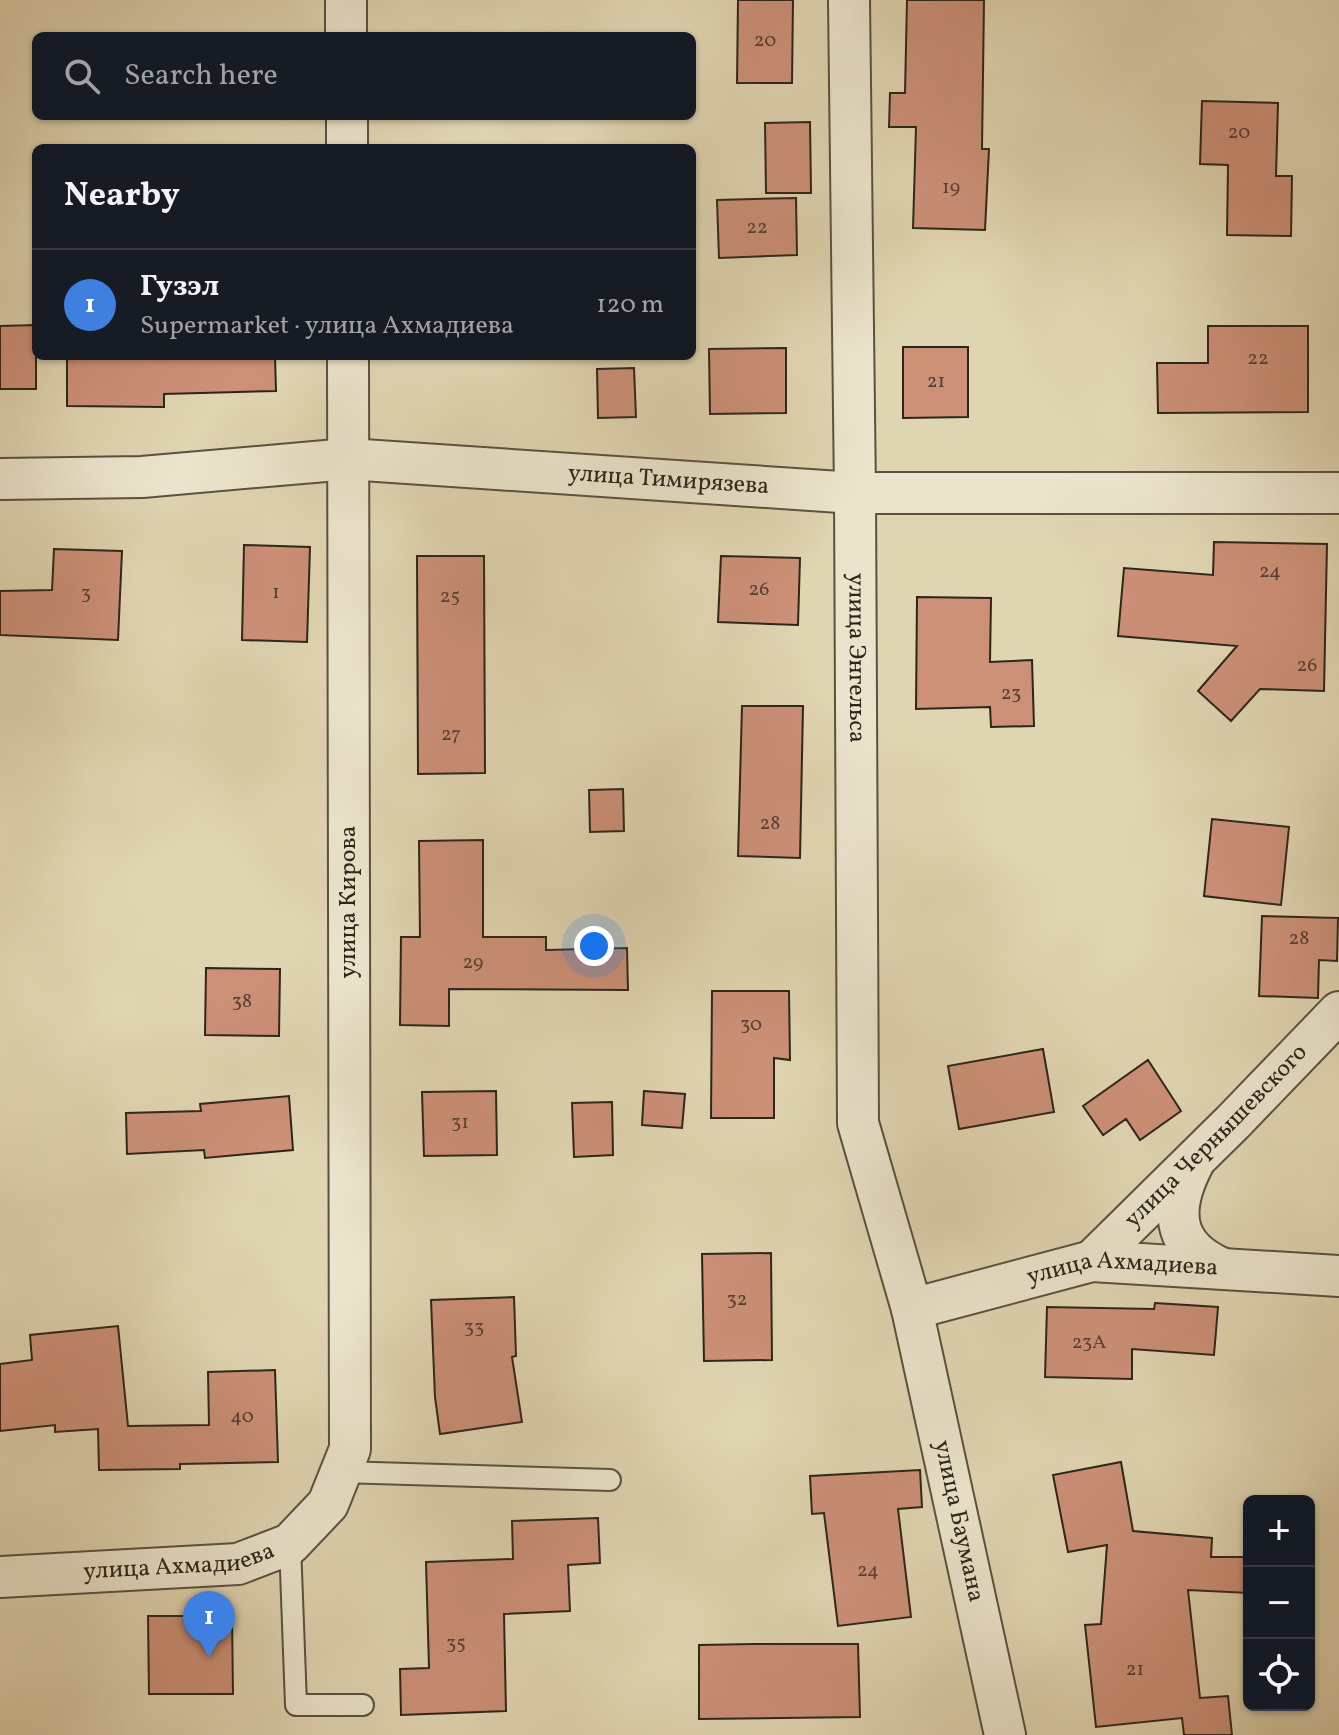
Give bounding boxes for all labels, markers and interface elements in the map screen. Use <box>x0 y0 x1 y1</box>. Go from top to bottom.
house number: 20 <box>754 27 776 55</box>
search box <box>32 32 696 120</box>
icon: search <box>60 54 104 98</box>
text: Search here <box>124 55 278 97</box>
house number: 20 <box>1228 119 1250 147</box>
text: Nearby <box>64 173 180 220</box>
house number: 19 <box>942 174 960 202</box>
house number: 22 <box>746 214 768 242</box>
text: Гузэл <box>140 266 219 308</box>
text: 1 <box>85 287 95 323</box>
text: 120 m <box>596 287 664 323</box>
text: Supermarket · улица Ахмадиева <box>140 308 514 344</box>
house number: 22 <box>1247 345 1269 373</box>
house number: 21 <box>927 368 945 396</box>
street label: улица Тимирязева <box>567 457 770 504</box>
house number: 24 <box>1259 558 1281 586</box>
street label: улица Энгельса <box>838 573 873 743</box>
house number: 26 <box>749 576 769 604</box>
house number: 1 <box>272 579 280 607</box>
house number: 3 <box>81 580 91 608</box>
house number: 25 <box>440 583 460 611</box>
house number: 26 <box>1297 652 1317 680</box>
house number: 23 <box>1001 680 1021 708</box>
house number: 27 <box>441 721 461 749</box>
house number: 28 <box>760 810 780 838</box>
street label: улица Кирова <box>332 825 366 979</box>
house number: 28 <box>1289 925 1309 953</box>
your location <box>574 926 614 966</box>
house number: 29 <box>463 949 483 977</box>
house number: 38 <box>232 988 252 1016</box>
house number: 30 <box>740 1011 762 1039</box>
street label: улица Чернышевского <box>1117 1037 1316 1236</box>
house number: 31 <box>451 1109 469 1137</box>
street label: улица Ахмадиева <box>1023 1244 1219 1295</box>
house number: 32 <box>727 1286 748 1314</box>
house number: 33 <box>464 1314 484 1342</box>
house number: 23А <box>1072 1329 1106 1357</box>
house number: 40 <box>230 1403 254 1431</box>
street label: улица Баумана <box>924 1437 993 1605</box>
map controls <box>1243 1495 1315 1711</box>
button: + <box>1243 1495 1315 1567</box>
street label: улица Ахмадиева <box>82 1534 280 1589</box>
house number: 24 <box>857 1557 879 1585</box>
button: − <box>1243 1567 1315 1639</box>
pin: 1 <box>183 1591 235 1657</box>
house number: 35 <box>446 1630 466 1658</box>
button: locate <box>1243 1639 1315 1711</box>
house number: 21 <box>1126 1656 1144 1684</box>

